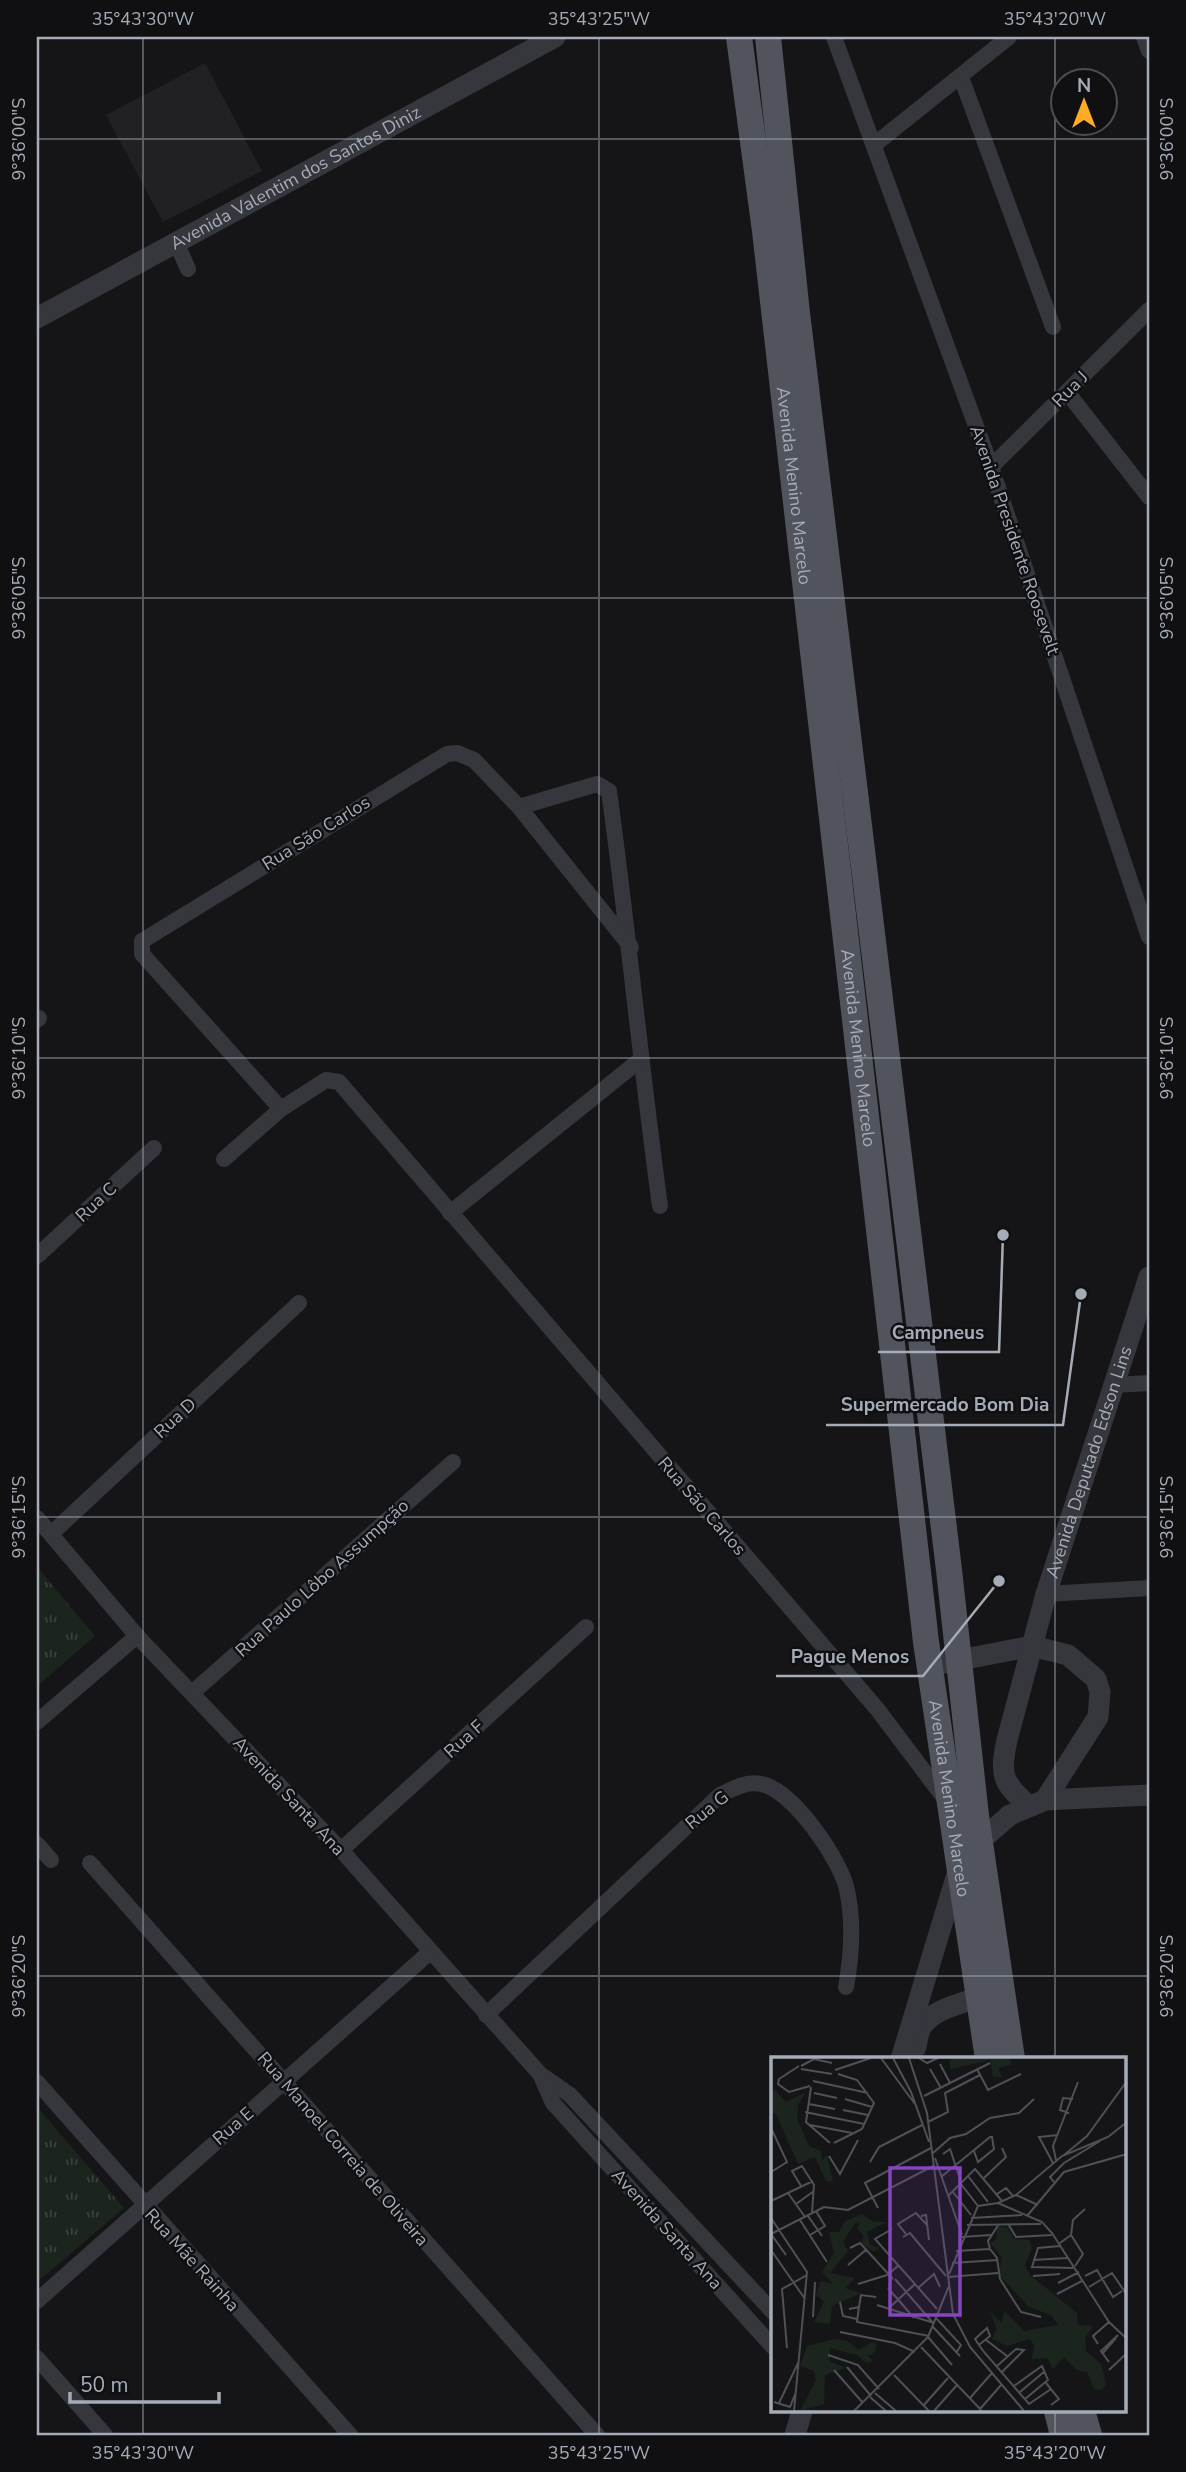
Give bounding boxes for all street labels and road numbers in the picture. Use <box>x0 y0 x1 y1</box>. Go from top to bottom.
street label: Avenida Valentim dos Santos Diniz <box>166 100 425 255</box>
street label: Rua J <box>1047 366 1093 412</box>
street label: Avenida Menino Marcelo <box>771 385 817 586</box>
street label: Avenida Presidente Roosevelt <box>964 422 1066 659</box>
street label: Rua São Carlos <box>257 790 375 876</box>
street label: Avenida Menino Marcelo <box>835 948 881 1148</box>
street label: Rua C <box>70 1177 122 1227</box>
street label: Avenida Deputado Edson Lins <box>1040 1343 1138 1581</box>
street label: Rua D <box>149 1392 201 1444</box>
street label: Rua São Carlos <box>653 1452 751 1560</box>
street label: Rua Paulo Lôbo Assumpção <box>230 1494 414 1662</box>
street label: Avenida Menino Marcelo <box>923 1698 976 1899</box>
street label: Rua F <box>439 1715 489 1763</box>
street label: Avenida Santa Ana <box>228 1731 350 1861</box>
street label: Rua G <box>680 1785 734 1835</box>
street label: Rua Manoel Correia de Oliveira <box>252 2047 434 2251</box>
street label: Rua E <box>207 2102 259 2150</box>
street label: Avenida Santa Ana <box>606 2164 728 2294</box>
street label: Rua Mãe Rainha <box>139 2203 245 2317</box>

